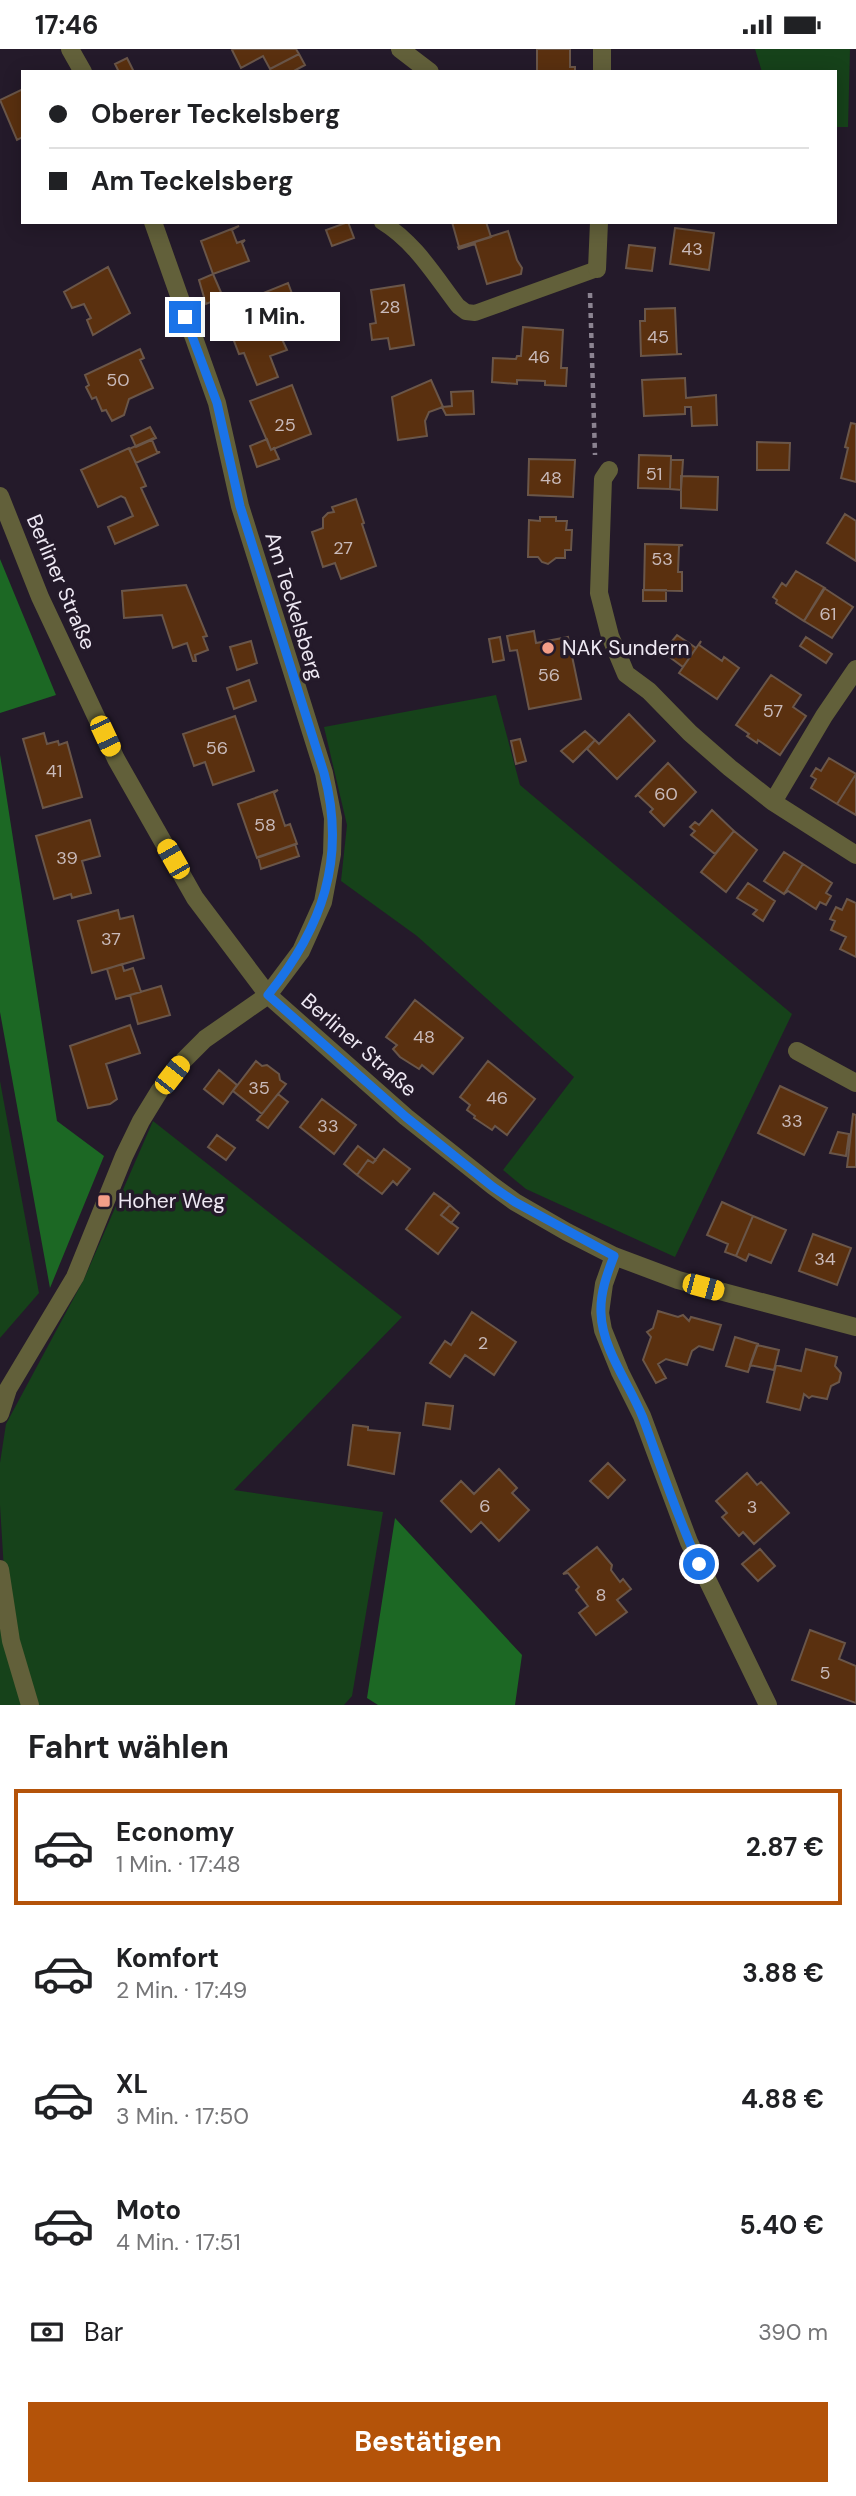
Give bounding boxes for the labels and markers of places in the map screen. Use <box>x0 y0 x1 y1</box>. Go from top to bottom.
place label: NAK Sundern <box>562 634 690 662</box>
marker: NAK Sundern <box>540 640 556 656</box>
place label: Hoher Weg <box>118 1187 225 1215</box>
marker: Hoher Weg <box>96 1193 112 1209</box>

